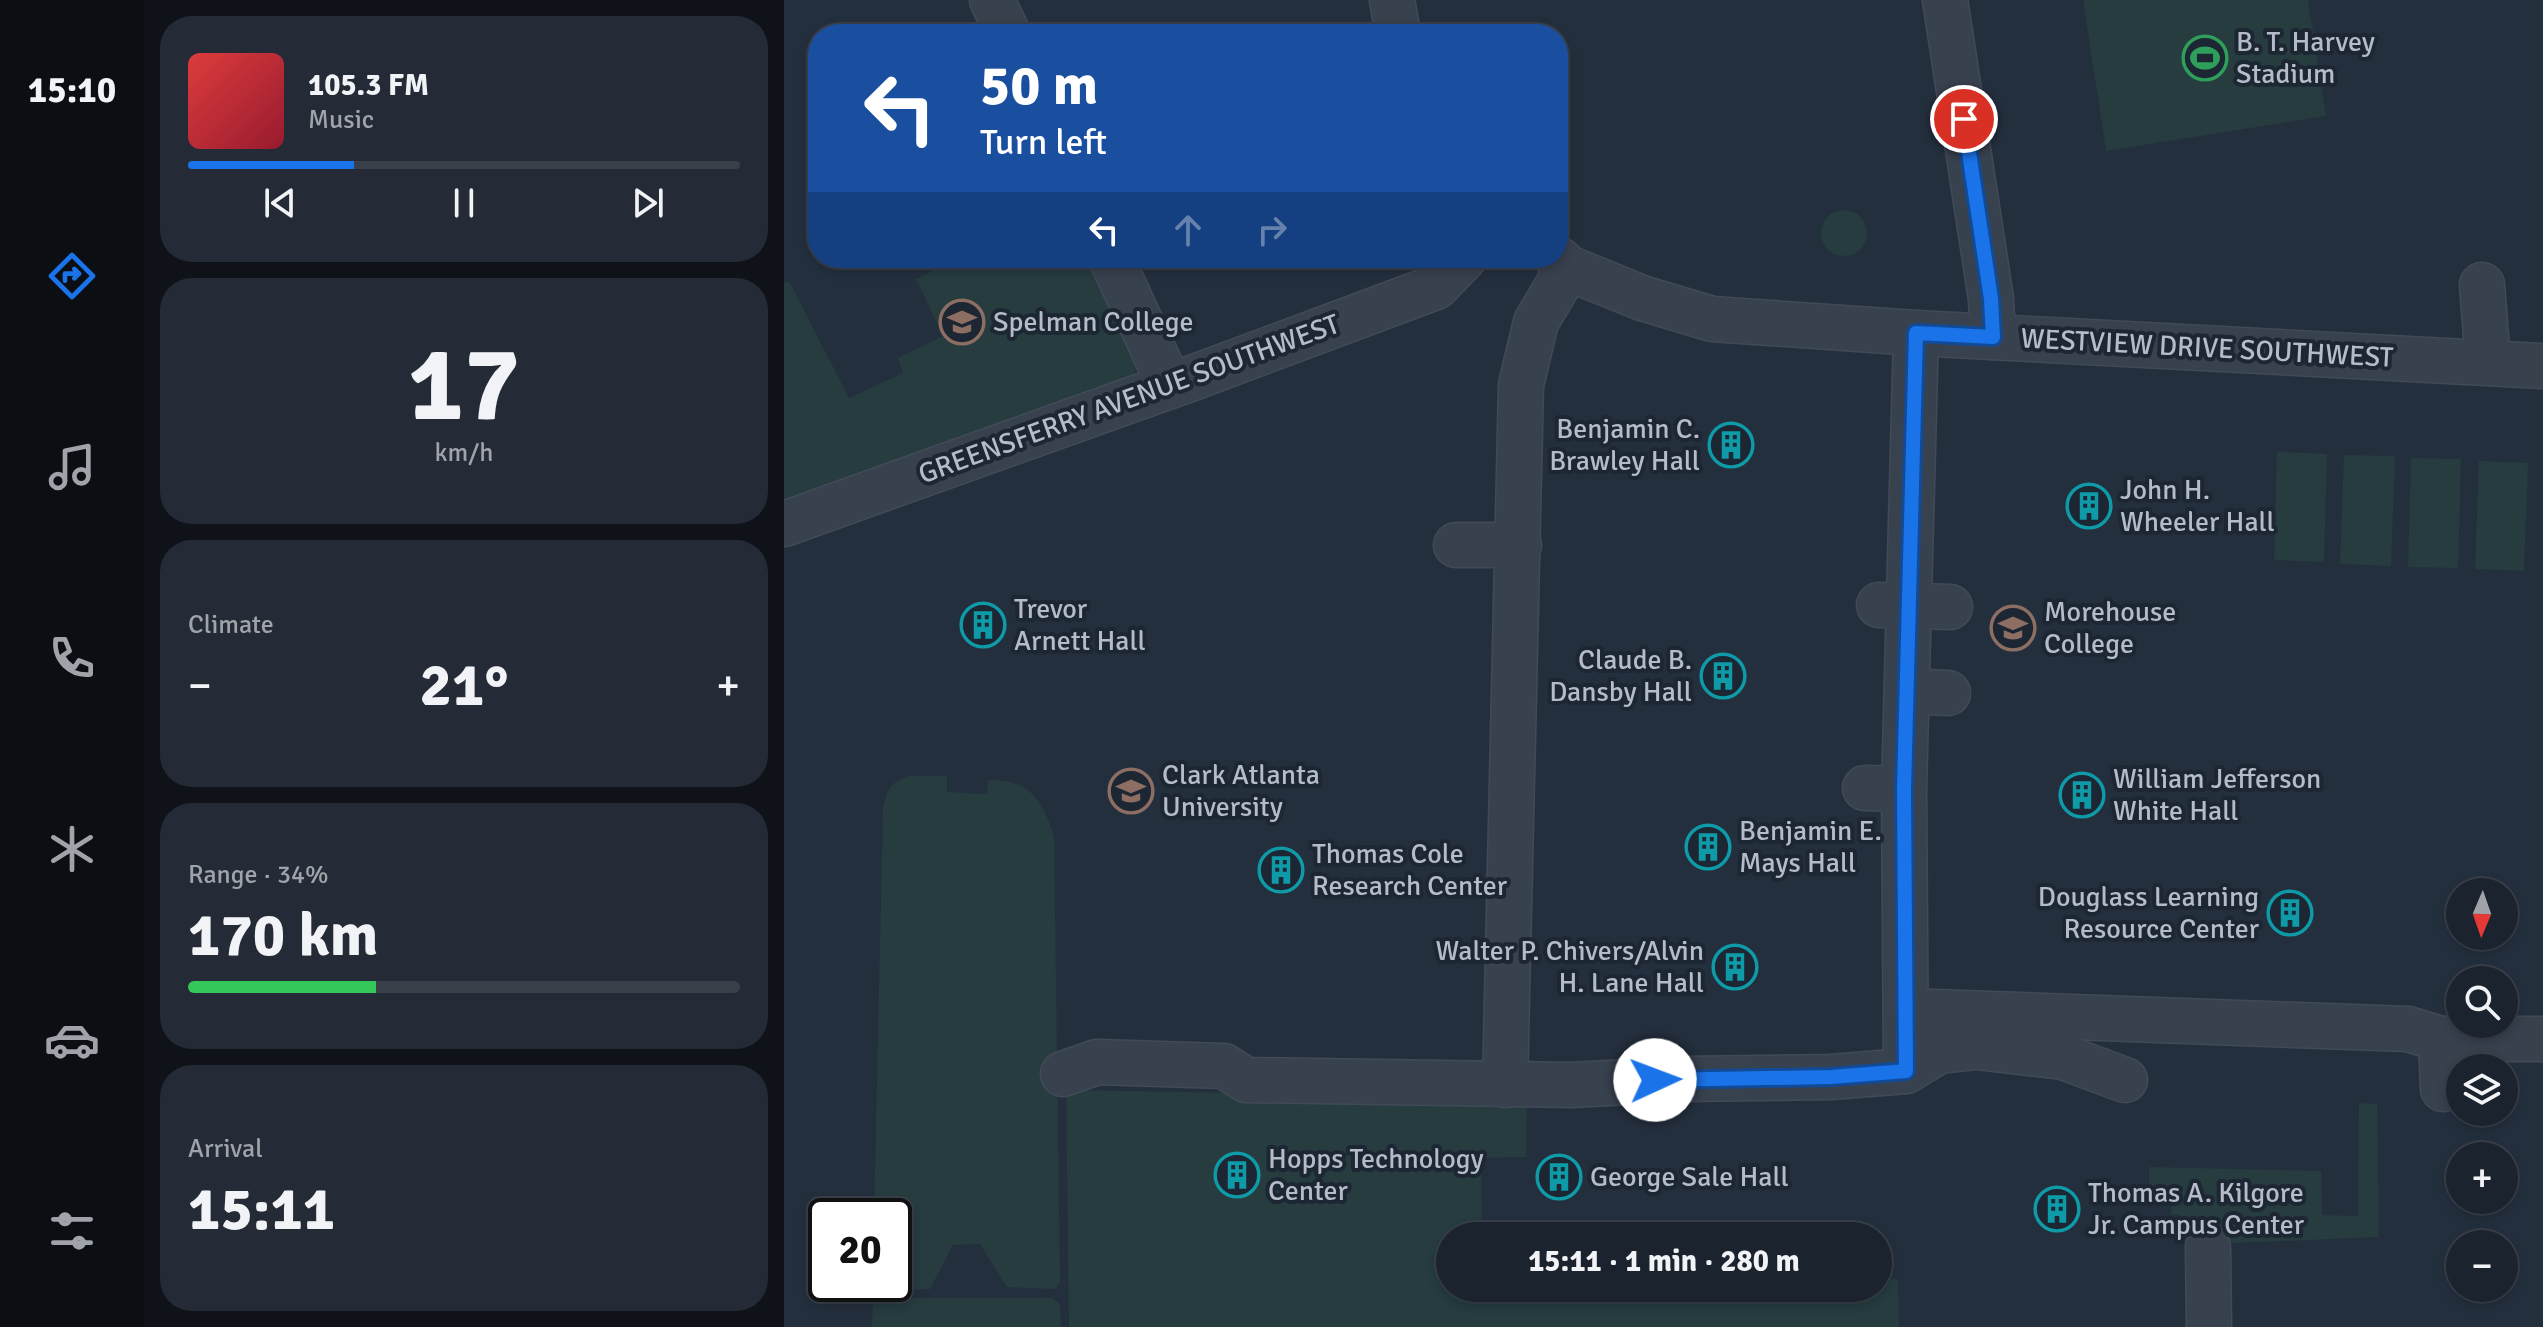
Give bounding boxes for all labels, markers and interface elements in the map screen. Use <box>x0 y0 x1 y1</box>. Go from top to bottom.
place label: B. T. Harvey Stadium <box>2236 25 2375 91</box>
sports icon: B. T. Harvey Stadium <box>2181 34 2229 82</box>
text: 50 m <box>980 51 1098 120</box>
icon: left <box>848 56 952 160</box>
text: 105.3 FM <box>308 67 429 104</box>
text: 15:10 <box>28 68 116 113</box>
pin <box>1930 85 1998 153</box>
icon: arrive <box>1942 97 1986 141</box>
text: Music <box>308 104 374 136</box>
text: Turn left <box>980 120 1107 165</box>
icon: previous <box>258 181 302 225</box>
icon: pause <box>442 181 486 225</box>
icon: next <box>626 181 670 225</box>
icon: left <box>1082 208 1126 252</box>
icon: ahead <box>1166 208 1210 252</box>
icon: right <box>1250 208 1294 252</box>
icon: directions <box>44 248 100 304</box>
school or university icon: Spelman College <box>938 298 986 346</box>
place label: Spelman College <box>993 305 1194 339</box>
street label: GREENSFERRY AVENUE SOUTHWEST <box>914 307 1344 491</box>
text: 17 <box>408 321 520 449</box>
street label: WESTVIEW DRIVE SOUTHWEST <box>2020 321 2394 375</box>
place label: Benjamin C. Brawley Hall <box>1549 412 1700 478</box>
building icon: Benjamin C. Brawley Hall <box>1707 421 1755 469</box>
text: km/h <box>435 437 493 469</box>
icon: music <box>44 439 100 495</box>
place label: John H. Wheeler Hall <box>2120 473 2275 539</box>
building icon: John H. Wheeler Hall <box>2065 482 2113 530</box>
place label: Trevor Arnett Hall <box>1014 592 1146 658</box>
place label: Morehouse College <box>2044 595 2176 661</box>
building icon: Trevor Arnett Hall <box>959 601 1007 649</box>
school or university icon: Morehouse College <box>1989 604 2037 652</box>
text: Climate <box>188 609 274 641</box>
icon: phone <box>44 630 100 686</box>
place label: Claude B. Dansby Hall <box>1549 643 1692 709</box>
text: 21° <box>420 649 508 723</box>
building icon: Claude B. Dansby Hall <box>1699 652 1747 700</box>
text: − <box>188 659 212 713</box>
text: + <box>716 659 740 713</box>
place label: Clark Atlanta University <box>1162 758 1320 824</box>
place label: William Jefferson White Hall <box>2113 762 2321 828</box>
school or university icon: Clark Atlanta University <box>1107 767 1155 815</box>
building icon: William Jefferson White Hall <box>2058 771 2106 819</box>
place label: Benjamin E. Mays Hall <box>1739 814 1882 880</box>
icon: climate <box>44 821 100 877</box>
building icon: Benjamin E. Mays Hall <box>1684 823 1732 871</box>
place label: Thomas Cole Research Center <box>1312 837 1508 903</box>
building icon: Thomas Cole Research Center <box>1257 846 1305 894</box>
text: Range · 34% <box>188 859 329 891</box>
north arrow <box>2446 878 2518 950</box>
map controls <box>2446 878 2518 1302</box>
place label: Douglass Learning Resource Center <box>2038 880 2260 946</box>
building icon: Douglass Learning Resource Center <box>2266 889 2314 937</box>
text: 170 km <box>188 899 378 973</box>
place label: Walter P. Chivers/Alvin H. Lane Hall <box>1435 934 1704 1000</box>
building icon: Walter P. Chivers/Alvin H. Lane Hall <box>1711 943 1759 991</box>
button: search <box>2446 966 2518 1038</box>
icon: car <box>44 1012 100 1068</box>
position arrow <box>1613 1038 1697 1122</box>
button: layers <box>2446 1054 2518 1126</box>
text: Arrival <box>188 1133 263 1165</box>
place label: Hopps Technology Center <box>1268 1142 1484 1208</box>
button: + <box>2446 1142 2518 1214</box>
building icon: Hopps Technology Center <box>1213 1151 1261 1199</box>
building icon: George Sale Hall <box>1535 1153 1583 1201</box>
place label: George Sale Hall <box>1590 1160 1789 1194</box>
text: 15:11 <box>188 1173 335 1247</box>
place label: Thomas A. Kilgore Jr. Campus Center <box>2088 1176 2305 1242</box>
building icon: Thomas A. Kilgore Jr. Campus Center <box>2033 1185 2081 1233</box>
speed limit sign: 20 <box>808 1198 912 1302</box>
icon: filters <box>44 1203 100 1259</box>
button: − <box>2446 1230 2518 1302</box>
text: 15:11 · 1 min · 280 m <box>1528 1243 1800 1280</box>

